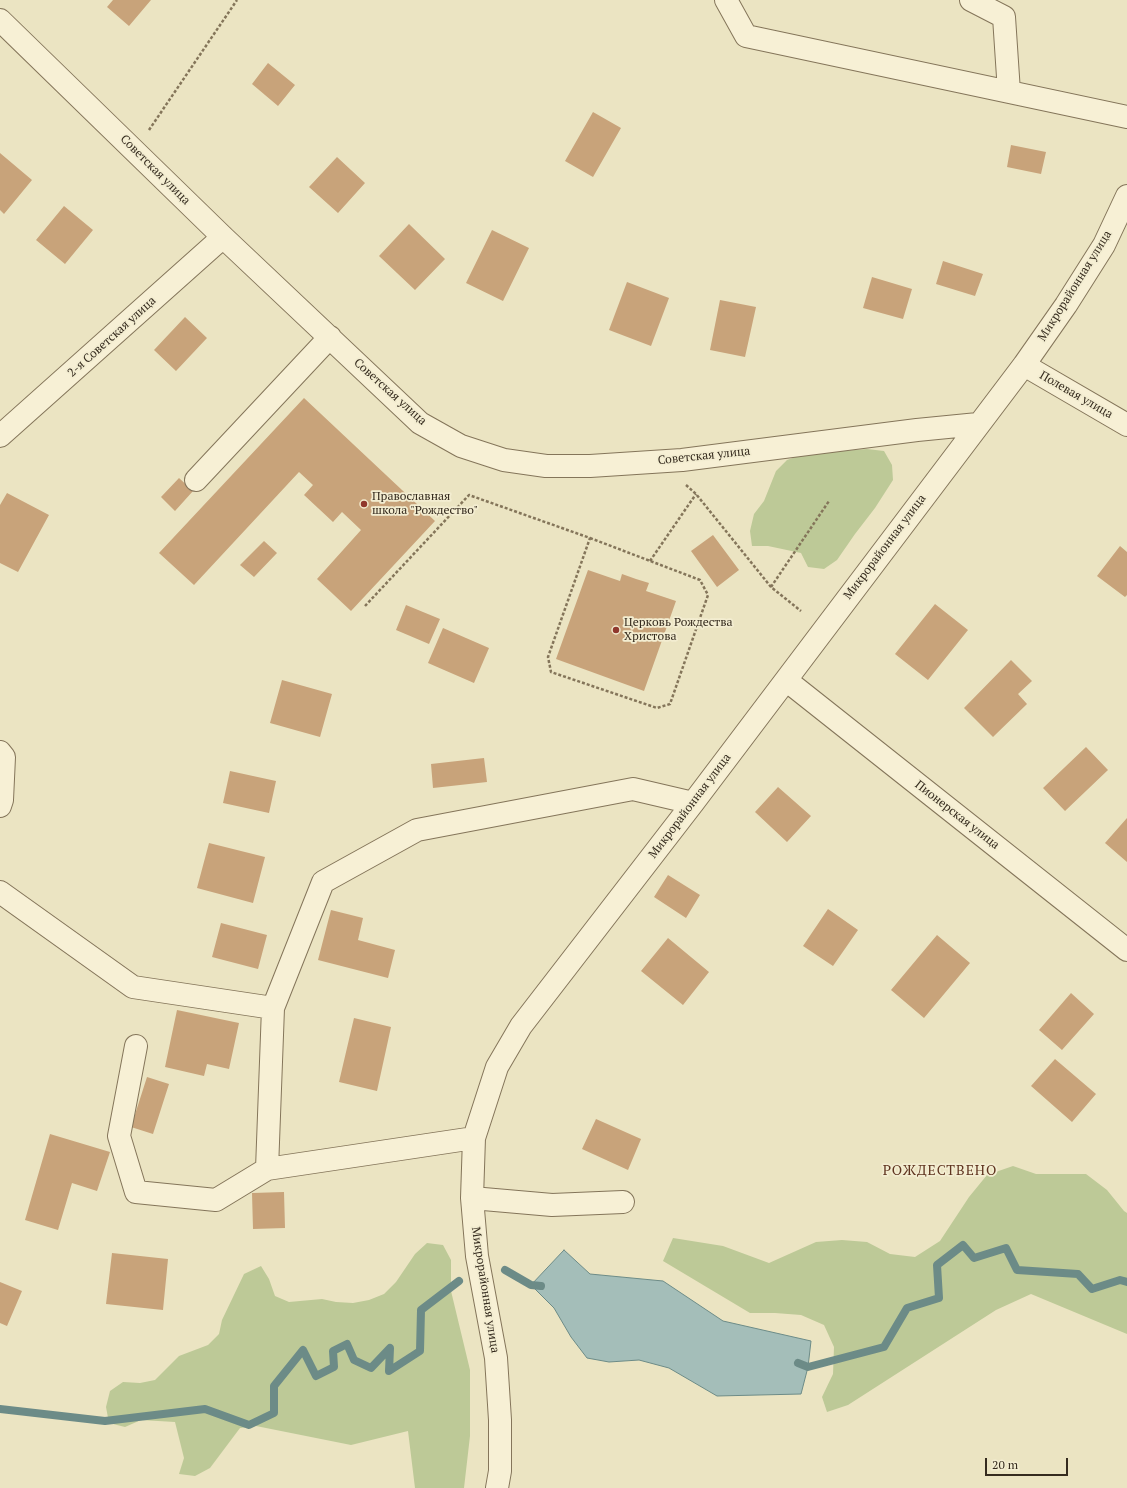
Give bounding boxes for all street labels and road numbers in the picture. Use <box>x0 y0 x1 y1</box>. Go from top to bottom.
street label: Советская улица <box>117 132 193 208</box>
street label: Микрорайонная улица <box>1035 228 1115 344</box>
street label: 2-я Советская улица <box>65 294 159 380</box>
street label: Советская улица <box>351 356 429 428</box>
street label: Полевая улица <box>1037 368 1115 422</box>
street label: Советская улица <box>657 444 751 468</box>
street label: Микрорайонная улица <box>841 492 929 602</box>
street label: Микрорайонная улица <box>646 751 734 861</box>
street label: Пионерская улица <box>912 778 1002 852</box>
street label: Микрорайонная улица <box>468 1226 502 1354</box>

